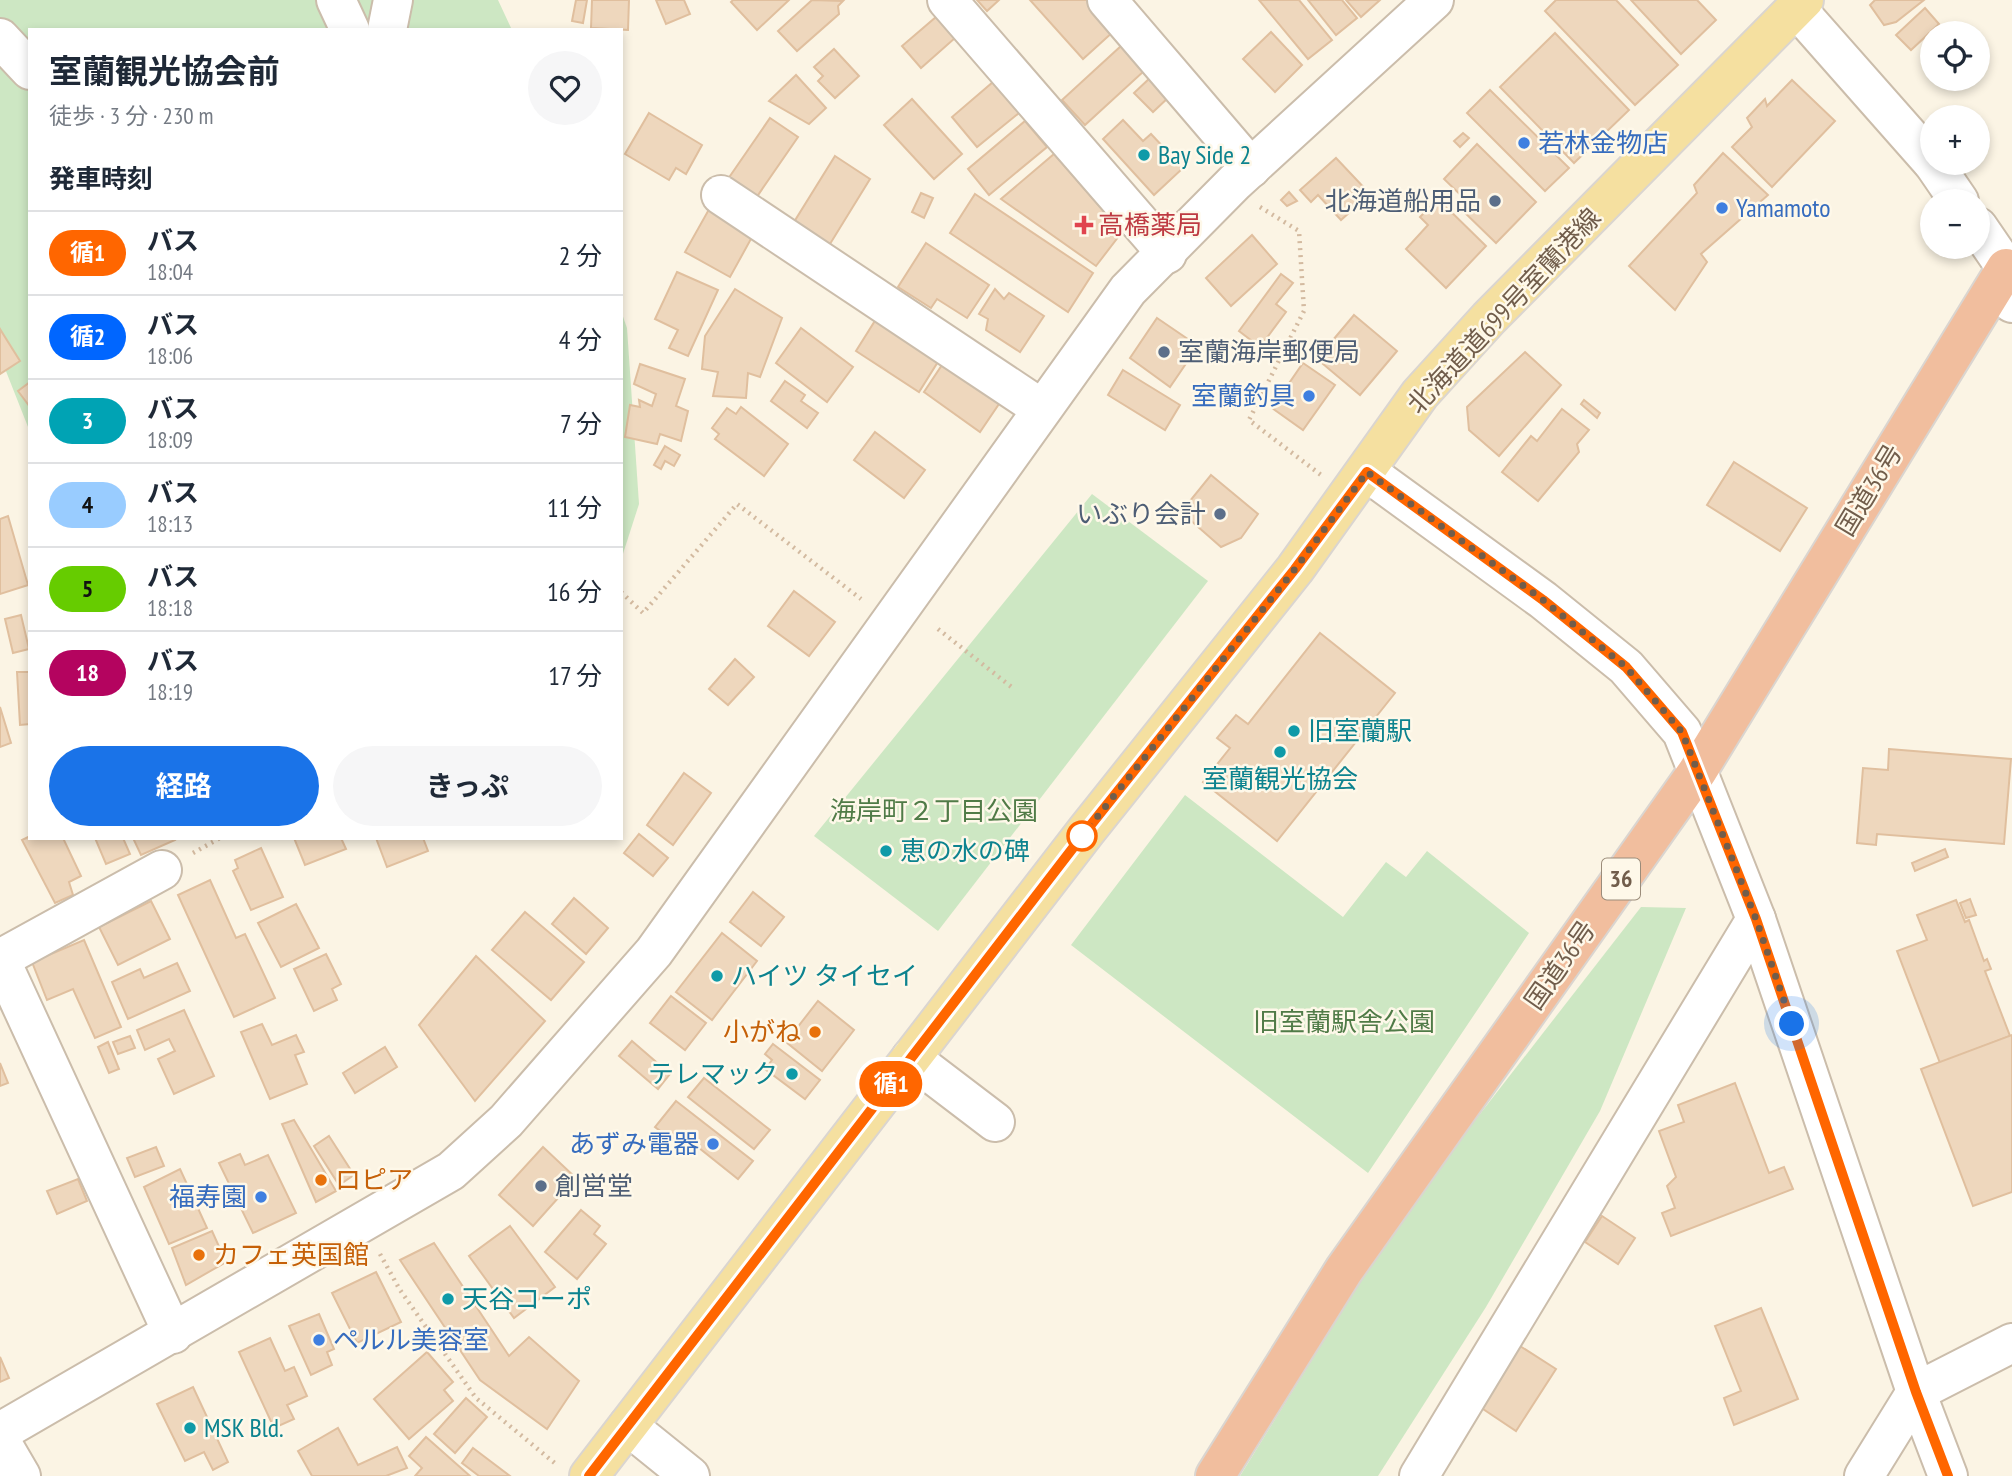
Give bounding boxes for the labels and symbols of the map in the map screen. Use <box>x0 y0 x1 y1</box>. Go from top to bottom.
place label: 若林金物店 <box>1538 126 1668 159</box>
marker: 若林金物店 <box>1516 135 1532 151</box>
place label: Bay Side 2 <box>1158 138 1251 171</box>
marker: Bay Side 2 <box>1136 147 1152 163</box>
place label: 北海道船用品 <box>1325 184 1481 217</box>
place label: Yamamoto <box>1736 191 1830 224</box>
marker: 北海道船用品 <box>1487 193 1503 209</box>
marker: Yamamoto <box>1714 200 1730 216</box>
street label: 北海道道699号室蘭港線 <box>1400 201 1607 420</box>
place label: 高橋薬局 <box>1098 208 1202 241</box>
marker: 高橋薬局 <box>1076 217 1092 233</box>
place label: 室蘭海岸郵便局 <box>1178 335 1360 368</box>
marker: 室蘭海岸郵便局 <box>1156 344 1172 360</box>
place label: 室蘭釣具 <box>1191 379 1295 412</box>
marker: 室蘭釣具 <box>1301 388 1317 404</box>
street label: 国道36号 <box>1828 438 1909 542</box>
place label: いぶり会計 <box>1076 497 1206 530</box>
marker: いぶり会計 <box>1212 506 1228 522</box>
place label: 旧室蘭駅 <box>1308 714 1412 747</box>
marker: 旧室蘭駅 <box>1286 723 1302 739</box>
marker: 室蘭観光協会 <box>1272 744 1288 760</box>
place label: 室蘭観光協会 <box>1202 762 1358 795</box>
park label: 海岸町２丁目公園 <box>830 794 1038 827</box>
unlabelled marker <box>1067 821 1097 851</box>
place label: 恵の水の碑 <box>900 834 1030 867</box>
marker: 恵の水の碑 <box>878 843 894 859</box>
road number: 36 <box>1602 858 1640 900</box>
street label: 国道36号 <box>1517 914 1602 1016</box>
place label: ハイツ タイセイ <box>731 959 918 992</box>
marker: ハイツ タイセイ <box>709 968 725 984</box>
park label: 旧室蘭駅舎公園 <box>1253 1005 1435 1038</box>
your location <box>1774 1006 1809 1041</box>
place label: 小がね <box>723 1015 801 1048</box>
marker: 小がね <box>807 1024 823 1040</box>
place label: テレマック <box>648 1057 778 1090</box>
line badge: 循1 <box>860 1061 922 1107</box>
marker: テレマック <box>784 1066 800 1082</box>
place label: あずみ電器 <box>569 1127 699 1160</box>
marker: あずみ電器 <box>705 1136 721 1152</box>
place label: ロピア <box>335 1163 413 1196</box>
place label: 創営堂 <box>555 1169 633 1202</box>
marker: ロピア <box>313 1172 329 1188</box>
marker: 創営堂 <box>533 1178 549 1194</box>
place label: 福寿園 <box>169 1180 247 1213</box>
marker: 福寿園 <box>253 1189 269 1205</box>
place label: カフェ英国館 <box>213 1238 369 1271</box>
marker: カフェ英国館 <box>191 1247 207 1263</box>
place label: 天谷コーポ <box>462 1282 592 1315</box>
marker: 天谷コーポ <box>440 1291 456 1307</box>
place label: ペルル美容室 <box>333 1323 489 1356</box>
marker: ペルル美容室 <box>311 1332 327 1348</box>
place label: MSK Bld. <box>204 1411 284 1444</box>
marker: MSK Bld. <box>182 1420 198 1436</box>

